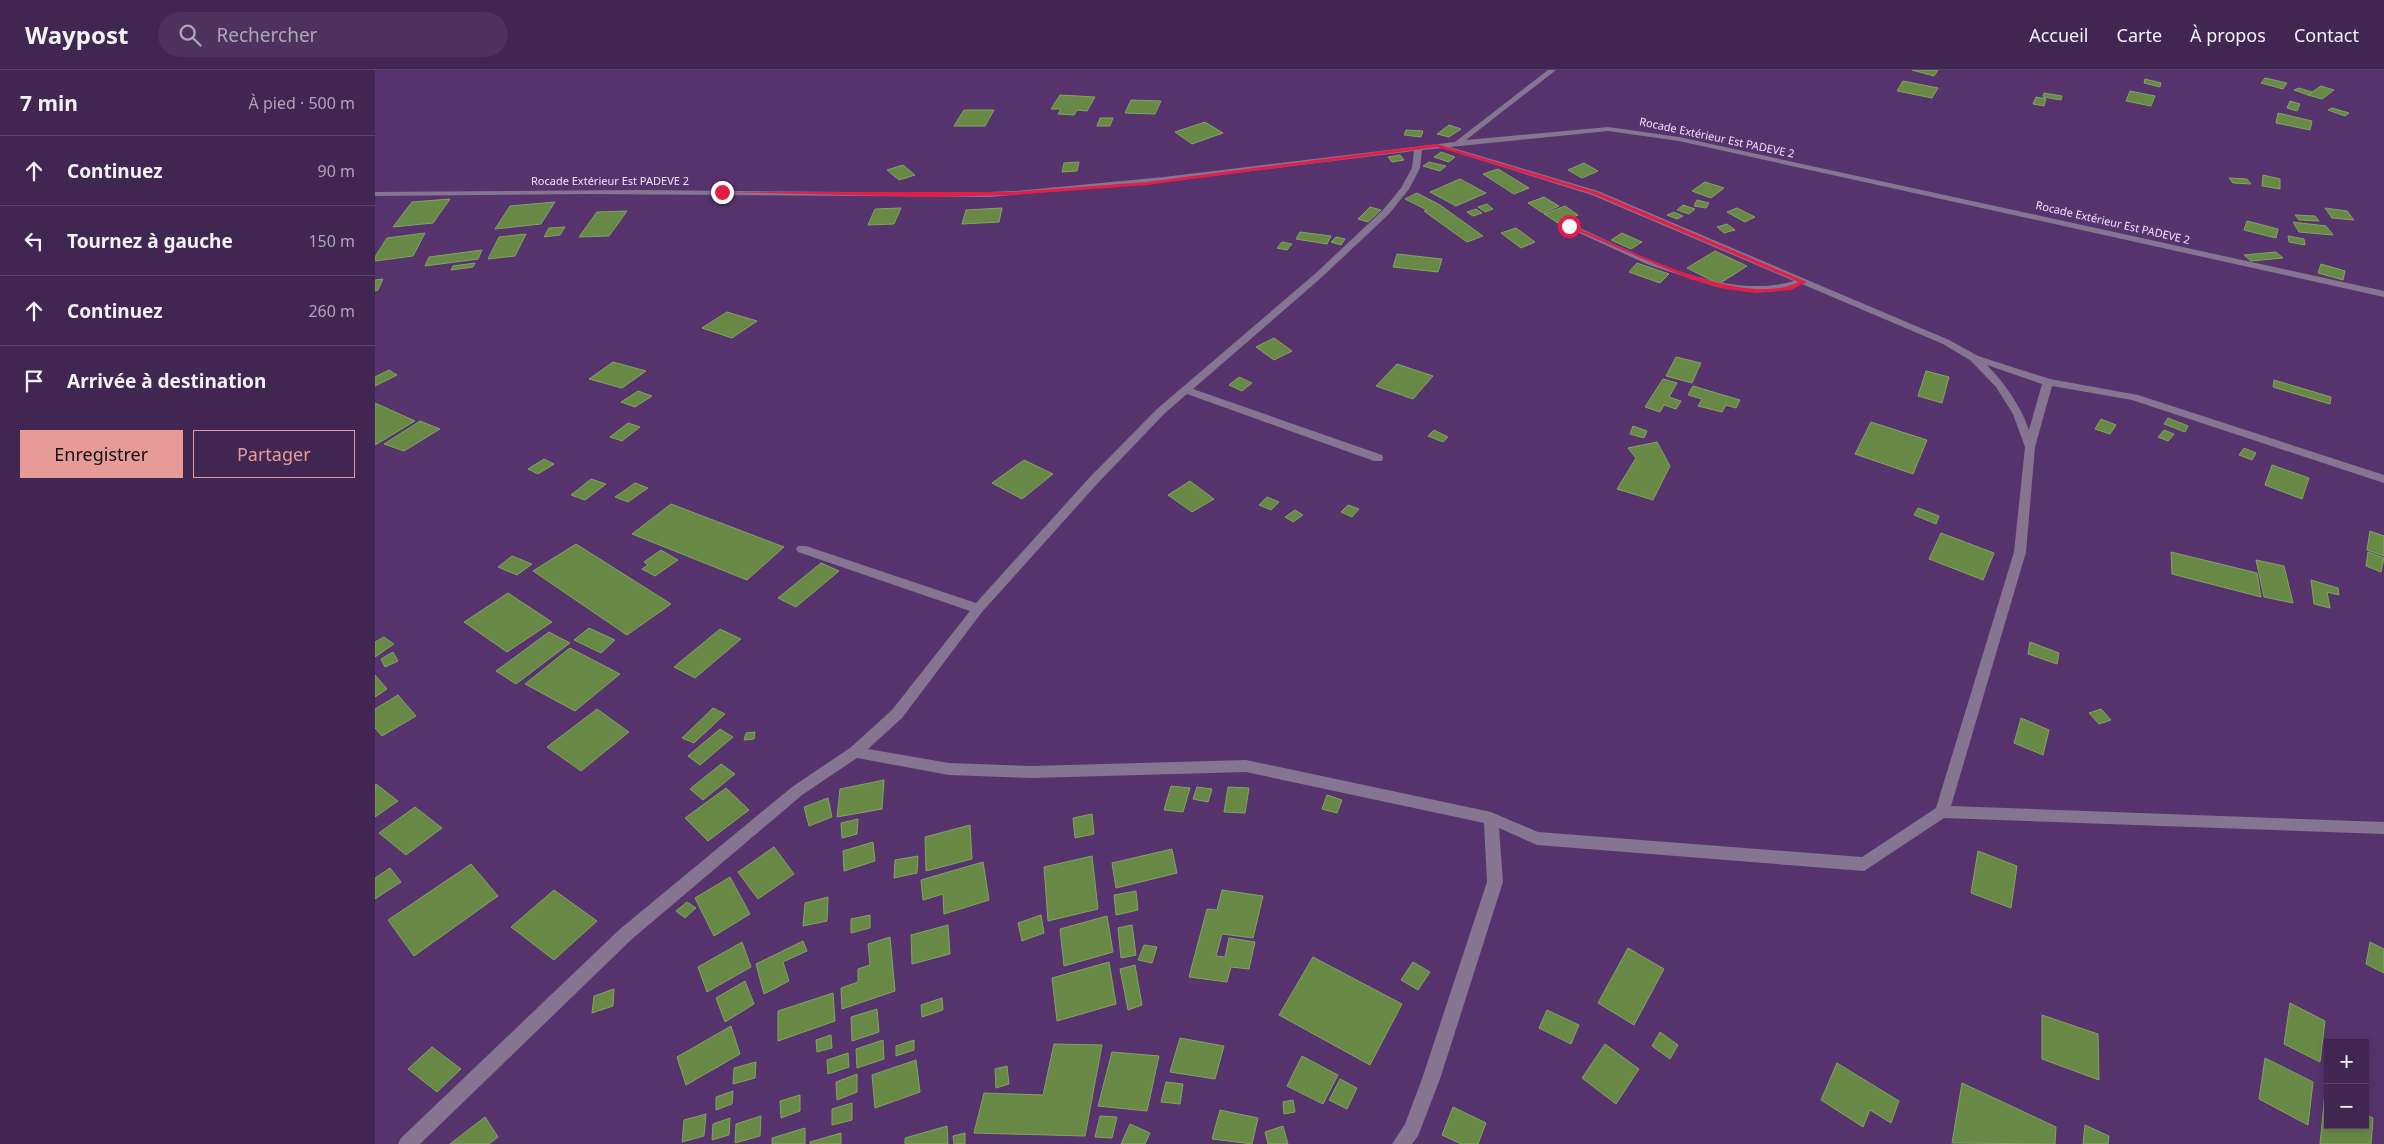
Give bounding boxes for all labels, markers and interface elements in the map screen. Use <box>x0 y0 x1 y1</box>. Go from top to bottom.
search box <box>158 12 508 57</box>
text: Waypost <box>25 18 128 51</box>
icon: search <box>176 21 204 49</box>
text: Rechercher <box>216 22 317 48</box>
text: Accueil <box>2029 23 2089 47</box>
text: Carte <box>2117 23 2162 47</box>
text: À propos <box>2190 23 2266 47</box>
text: Contact <box>2294 23 2359 47</box>
text: 7 min <box>20 89 78 117</box>
text: À pied · 500 m <box>249 92 355 114</box>
street label: Rocade Extérieur Est PADEVE 2 <box>1638 113 1796 161</box>
icon: ahead <box>20 157 48 185</box>
text: Continuez <box>67 158 163 184</box>
text: 90 m <box>318 160 355 182</box>
street label: Rocade Extérieur Est PADEVE 2 <box>531 173 689 188</box>
route end <box>711 181 734 204</box>
street label: Rocade Extérieur Est PADEVE 2 <box>2034 197 2192 247</box>
route start <box>1558 215 1581 238</box>
icon: left <box>20 227 48 255</box>
text: Tournez à gauche <box>67 228 233 254</box>
text: 150 m <box>308 230 355 252</box>
icon: ahead <box>20 297 48 325</box>
text: Continuez <box>67 298 163 324</box>
text: 260 m <box>308 300 355 322</box>
icon: arrive <box>20 367 48 395</box>
text: Arrivée à destination <box>67 368 266 394</box>
button: Enregistrer <box>20 430 183 478</box>
button: Partager <box>193 430 355 478</box>
map controls <box>2324 1039 2369 1129</box>
button: + <box>2324 1039 2369 1084</box>
button: − <box>2324 1084 2369 1129</box>

